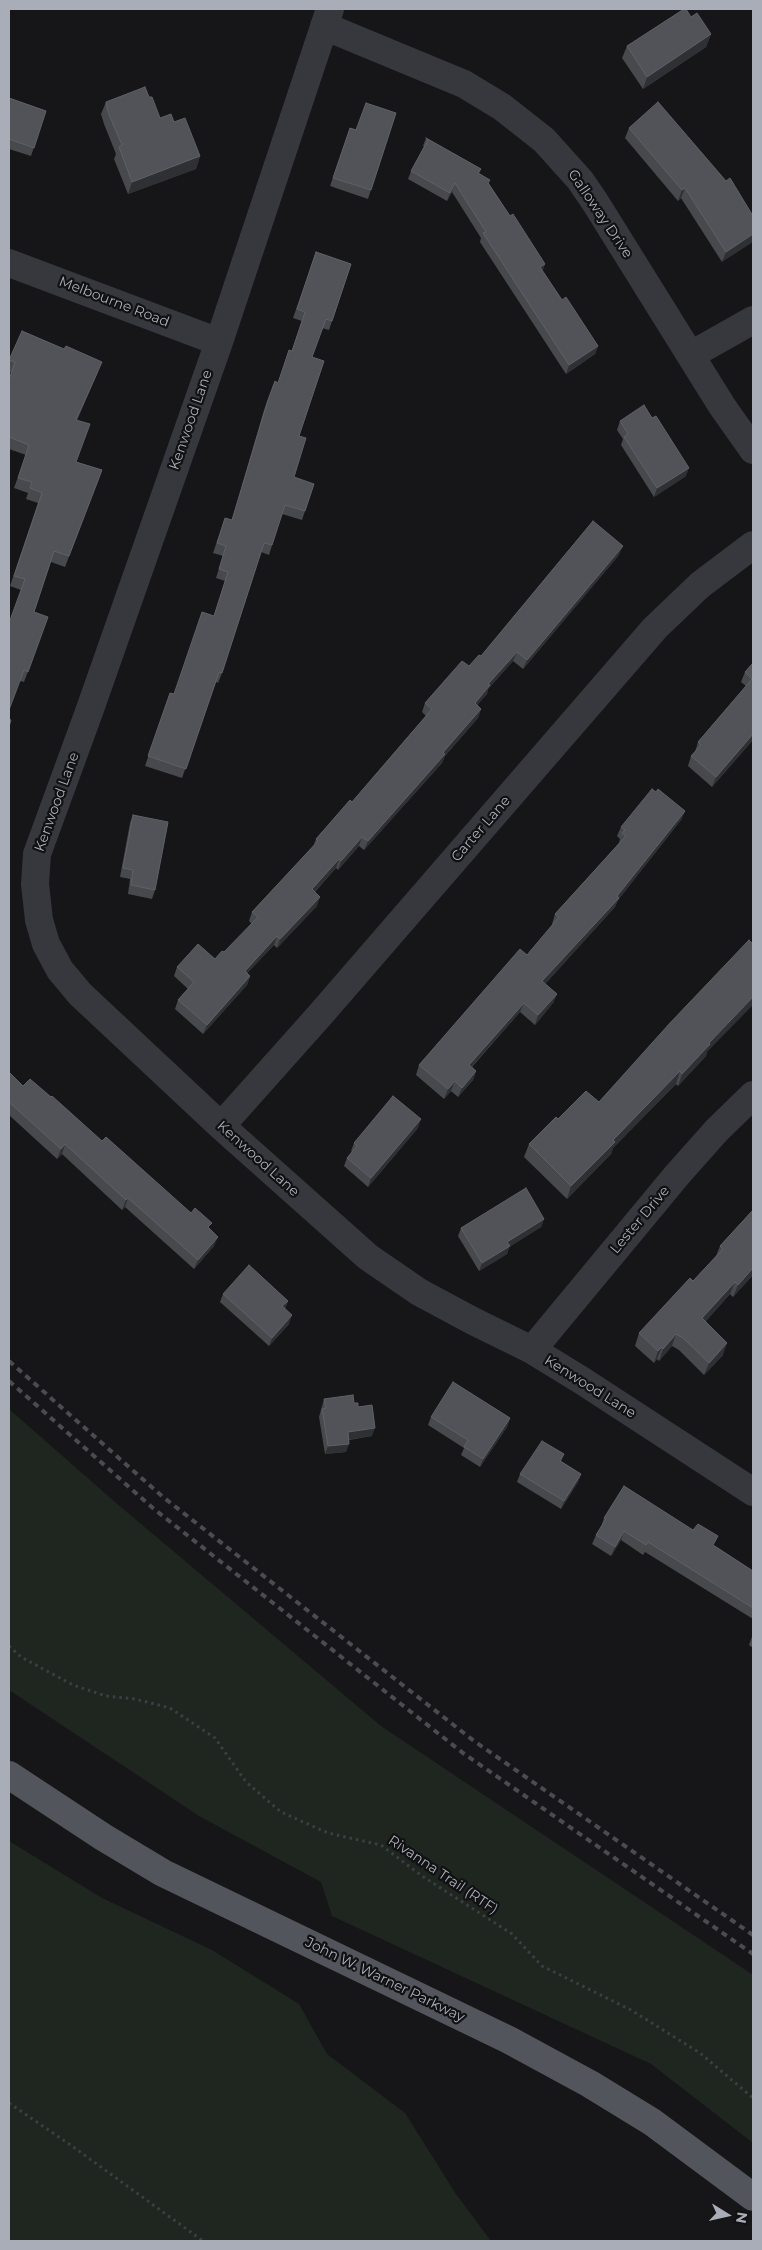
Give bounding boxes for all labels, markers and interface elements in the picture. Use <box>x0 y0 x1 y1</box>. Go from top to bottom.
street label: Galloway Drive <box>564 167 636 261</box>
street label: Melbourne Road <box>56 273 172 331</box>
street label: Kenwood Lane <box>166 368 216 472</box>
street label: Kenwood Lane <box>31 750 83 854</box>
street label: Carter Lane <box>448 793 514 865</box>
street label: Kenwood Lane <box>213 1118 303 1200</box>
street label: Lester Drive <box>607 1183 673 1257</box>
street label: Kenwood Lane <box>541 1352 639 1422</box>
street label: Rivanna Trail (RTF) <box>385 1832 501 1918</box>
street label: John W. Warner Parkway <box>303 1934 467 2026</box>
north arrow <box>702 2190 752 2240</box>
text: N <box>732 2210 752 2225</box>

